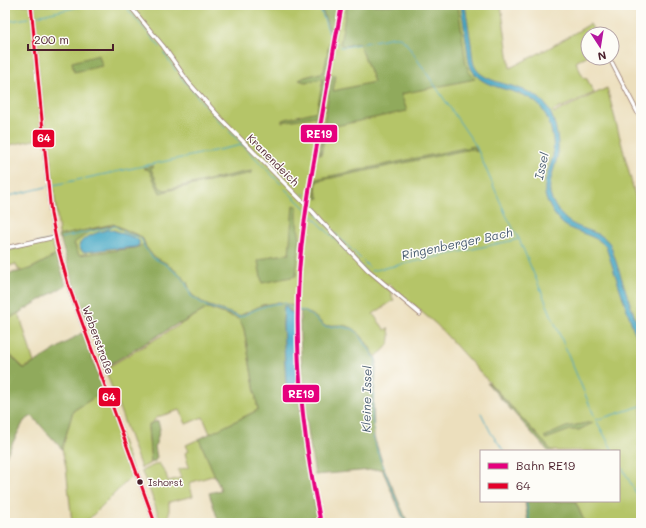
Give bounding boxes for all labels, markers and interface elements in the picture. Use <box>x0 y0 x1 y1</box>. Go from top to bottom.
scale bar <box>28 26 113 52</box>
north arrow <box>580 26 620 66</box>
text: 200 m <box>34 31 69 47</box>
text: N <box>597 48 608 64</box>
line badge: RE19 <box>300 124 338 143</box>
text: RE19 <box>306 126 332 141</box>
line badge: 64 <box>32 129 55 148</box>
text: 64 <box>37 130 51 145</box>
street label: Kranendeich <box>244 130 303 189</box>
water label: Issel <box>530 151 552 181</box>
water label: Ringenberger Bach <box>400 223 514 263</box>
street label: Weberstraße <box>79 303 118 376</box>
water label: Kleine Issel <box>357 366 375 432</box>
line badge: RE19 <box>282 384 320 403</box>
text: RE19 <box>288 386 314 401</box>
line badge: 64 <box>98 387 121 407</box>
text: 64 <box>102 389 116 404</box>
legend <box>480 450 620 502</box>
text: Bahn RE19 <box>516 457 575 473</box>
place label: Ishorst <box>148 475 183 489</box>
marker: Ishorst <box>135 477 145 487</box>
text: 64 <box>516 477 530 493</box>

